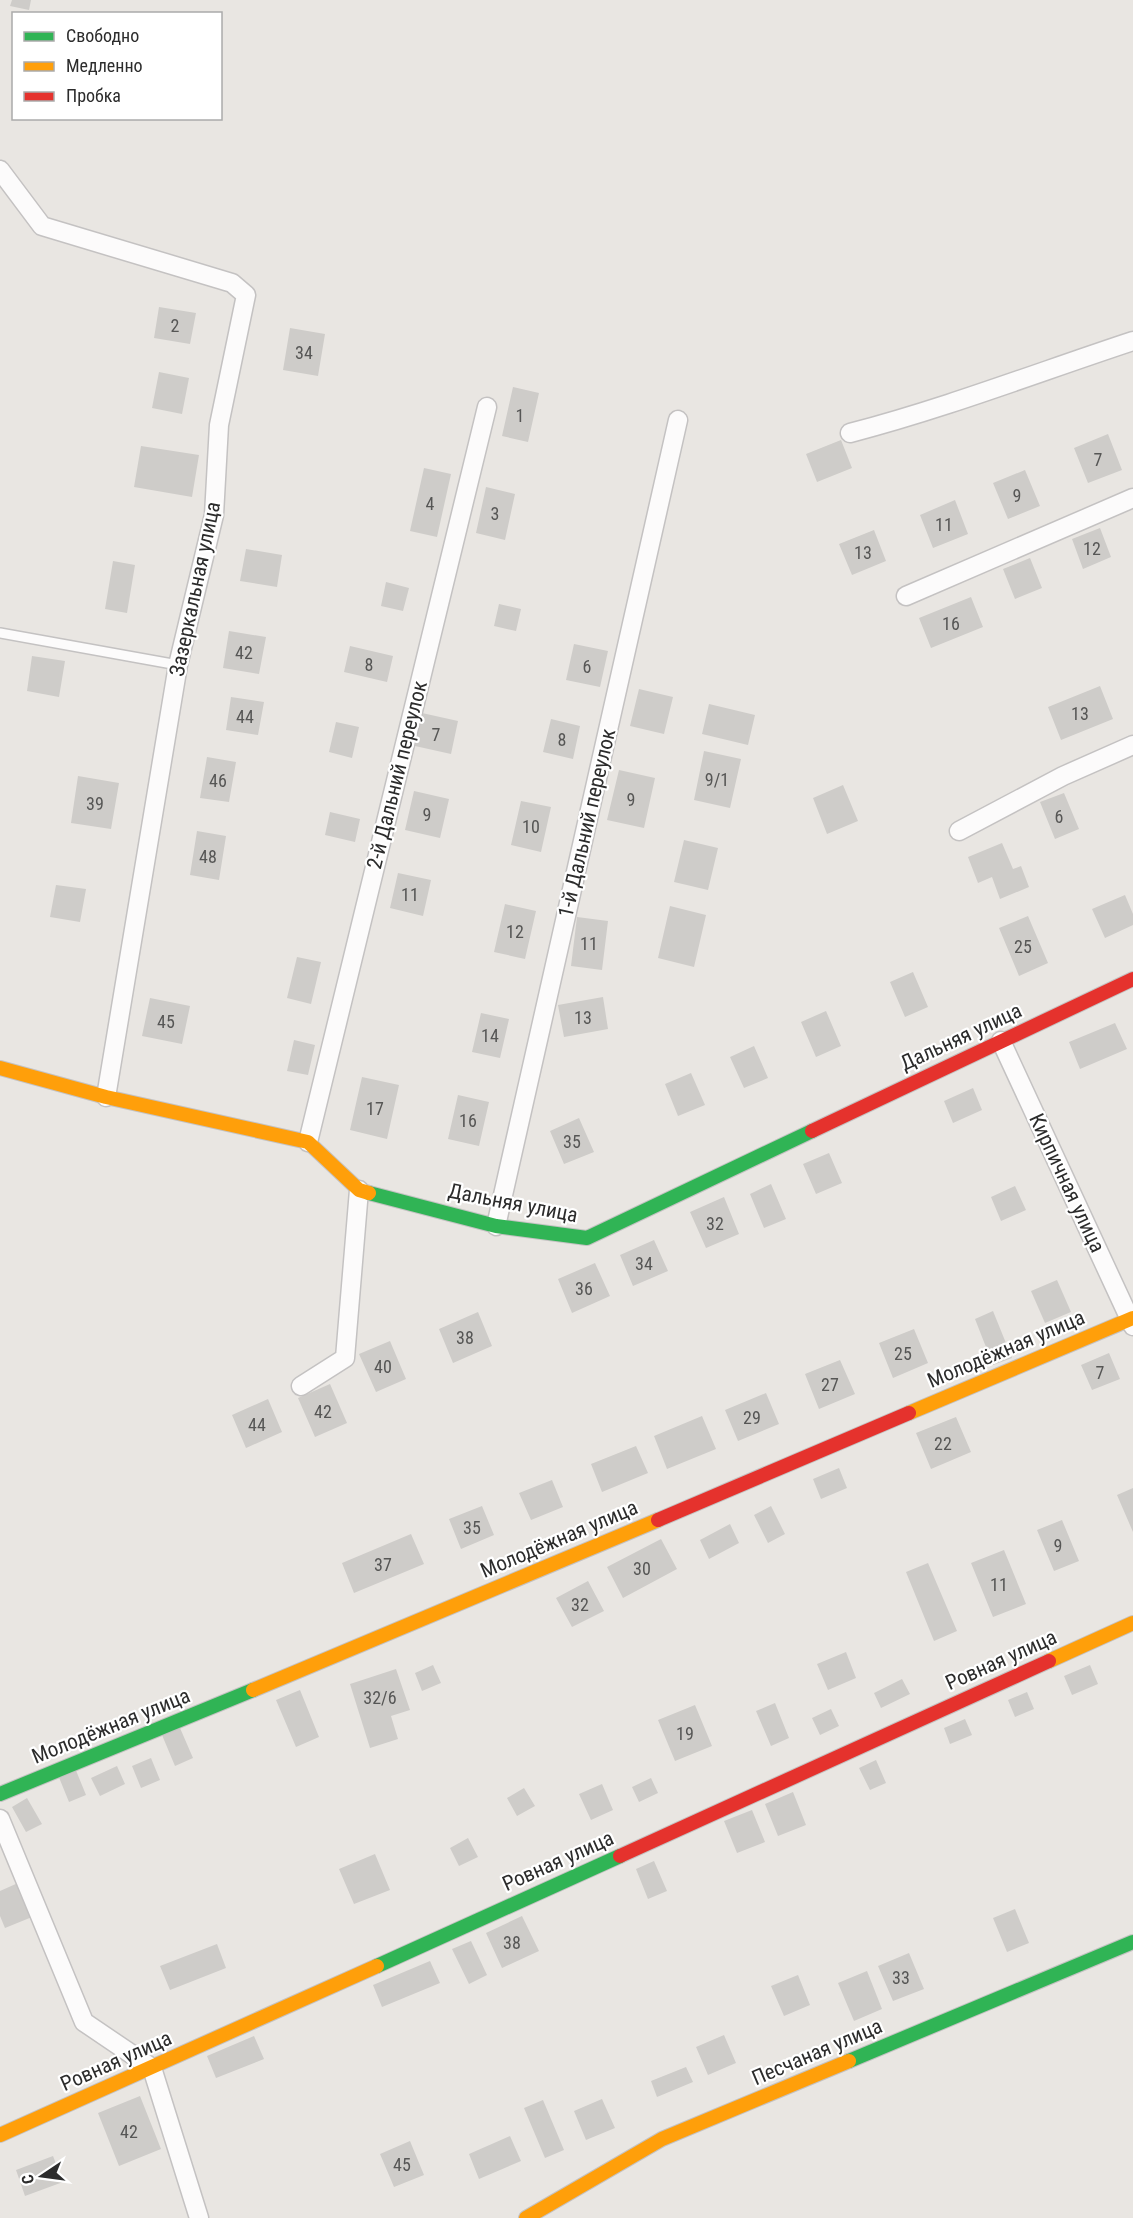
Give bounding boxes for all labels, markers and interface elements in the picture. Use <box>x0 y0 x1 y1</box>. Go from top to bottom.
legend <box>12 12 222 120</box>
text: Свободно <box>66 25 139 46</box>
text: Медленно <box>66 55 143 76</box>
text: Пробка <box>66 85 121 106</box>
house number: 2 <box>171 315 180 336</box>
house number: 34 <box>295 342 313 363</box>
house number: 1 <box>516 405 524 426</box>
house number: 7 <box>1094 449 1103 470</box>
house number: 9 <box>1013 485 1021 506</box>
house number: 4 <box>426 493 435 514</box>
street label: Зазеркальная улица <box>165 499 225 679</box>
house number: 3 <box>491 503 499 524</box>
house number: 11 <box>935 514 953 535</box>
house number: 12 <box>1083 538 1101 559</box>
house number: 13 <box>854 542 872 563</box>
house number: 16 <box>942 613 960 634</box>
house number: 42 <box>235 642 253 663</box>
house number: 8 <box>365 654 373 675</box>
house number: 6 <box>583 656 591 677</box>
street label: 2-й Дальний переулок <box>362 678 432 872</box>
house number: 13 <box>1071 703 1089 724</box>
house number: 44 <box>236 706 254 727</box>
house number: 7 <box>432 724 441 745</box>
street label: 1-й Дальний переулок <box>554 726 620 920</box>
house number: 8 <box>558 729 566 750</box>
house number: 9/1 <box>705 769 729 790</box>
house number: 46 <box>209 770 227 791</box>
house number: 9 <box>627 789 635 810</box>
house number: 39 <box>86 793 104 814</box>
house number: 9 <box>423 804 431 825</box>
house number: 6 <box>1055 806 1063 827</box>
house number: 10 <box>522 816 540 837</box>
house number: 48 <box>199 846 217 867</box>
house number: 11 <box>401 884 419 905</box>
house number: 12 <box>506 921 524 942</box>
house number: 11 <box>580 933 598 954</box>
house number: 25 <box>1014 936 1032 957</box>
street label: Дальняя улица <box>896 998 1026 1076</box>
house number: 13 <box>574 1007 592 1028</box>
house number: 45 <box>157 1011 175 1032</box>
house number: 14 <box>481 1025 499 1046</box>
house number: 17 <box>366 1098 384 1119</box>
house number: 16 <box>459 1110 477 1131</box>
street label: Кирпичная улица <box>1024 1110 1110 1256</box>
house number: 35 <box>563 1131 581 1152</box>
street label: Дальняя улица <box>446 1179 580 1227</box>
house number: 32 <box>706 1213 724 1234</box>
house number: 34 <box>635 1253 653 1274</box>
house number: 36 <box>575 1278 593 1299</box>
street label: Молодёжная улица <box>924 1305 1088 1393</box>
house number: 38 <box>456 1327 474 1348</box>
house number: 25 <box>894 1343 912 1364</box>
house number: 40 <box>374 1356 392 1377</box>
house number: 7 <box>1096 1362 1105 1383</box>
house number: 27 <box>821 1374 839 1395</box>
house number: 42 <box>314 1401 332 1422</box>
house number: 29 <box>743 1407 761 1428</box>
house number: 44 <box>248 1414 266 1435</box>
house number: 22 <box>934 1433 952 1454</box>
street label: Молодёжная улица <box>477 1495 641 1583</box>
house number: 35 <box>463 1517 481 1538</box>
house number: 9 <box>1054 1535 1062 1556</box>
house number: 37 <box>374 1554 392 1575</box>
house number: 30 <box>633 1558 651 1579</box>
house number: 11 <box>990 1574 1008 1595</box>
house number: 32 <box>571 1594 589 1615</box>
street label: Ровная улица <box>942 1625 1060 1695</box>
street label: Молодёжная улица <box>28 1683 194 1769</box>
house number: 32/6 <box>363 1687 397 1708</box>
house number: 19 <box>676 1723 694 1744</box>
street label: Ровная улица <box>499 1826 617 1896</box>
house number: 38 <box>503 1932 521 1953</box>
house number: 33 <box>892 1967 910 1988</box>
street label: Песчаная улица <box>748 2014 886 2090</box>
street label: Ровная улица <box>57 2026 175 2096</box>
house number: 42 <box>120 2121 138 2142</box>
north arrow <box>12 2146 72 2206</box>
house number: 45 <box>393 2154 411 2175</box>
text: С <box>18 2173 38 2186</box>

